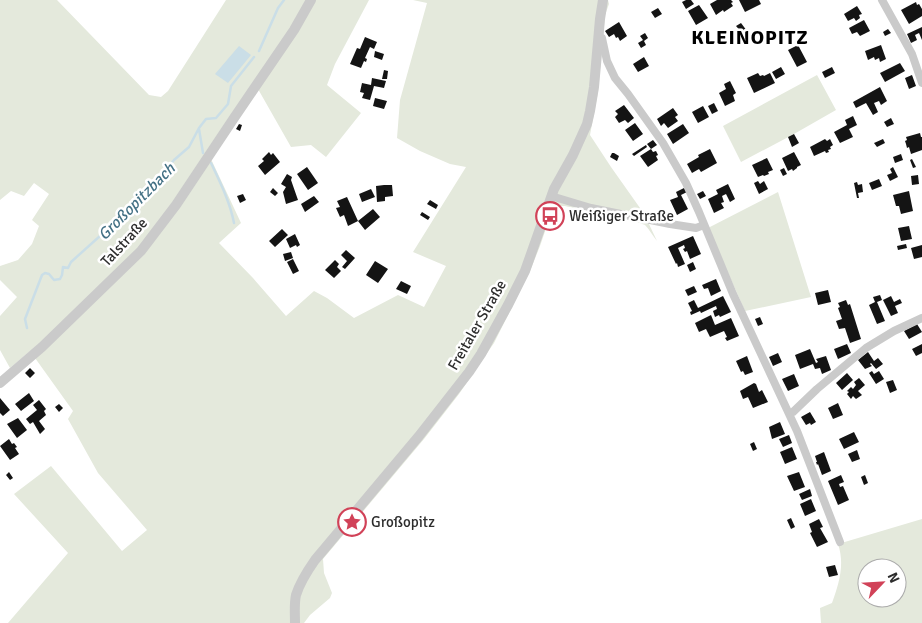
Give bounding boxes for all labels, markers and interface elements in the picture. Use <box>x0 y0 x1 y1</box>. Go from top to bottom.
district label: KLEINOPITZ <box>691 25 809 50</box>
water label: Großopitzbach <box>94 158 180 244</box>
bus stop icon: Weißiger Straße <box>535 201 565 231</box>
place label: Weißiger Straße <box>569 207 674 225</box>
street label: Talstraße <box>97 214 151 270</box>
street label: Freitaler Straße <box>444 277 510 373</box>
place icon: Großopitz <box>337 507 367 537</box>
place label: Großopitz <box>371 513 435 531</box>
north arrow <box>857 558 907 608</box>
text: N <box>884 570 903 586</box>

